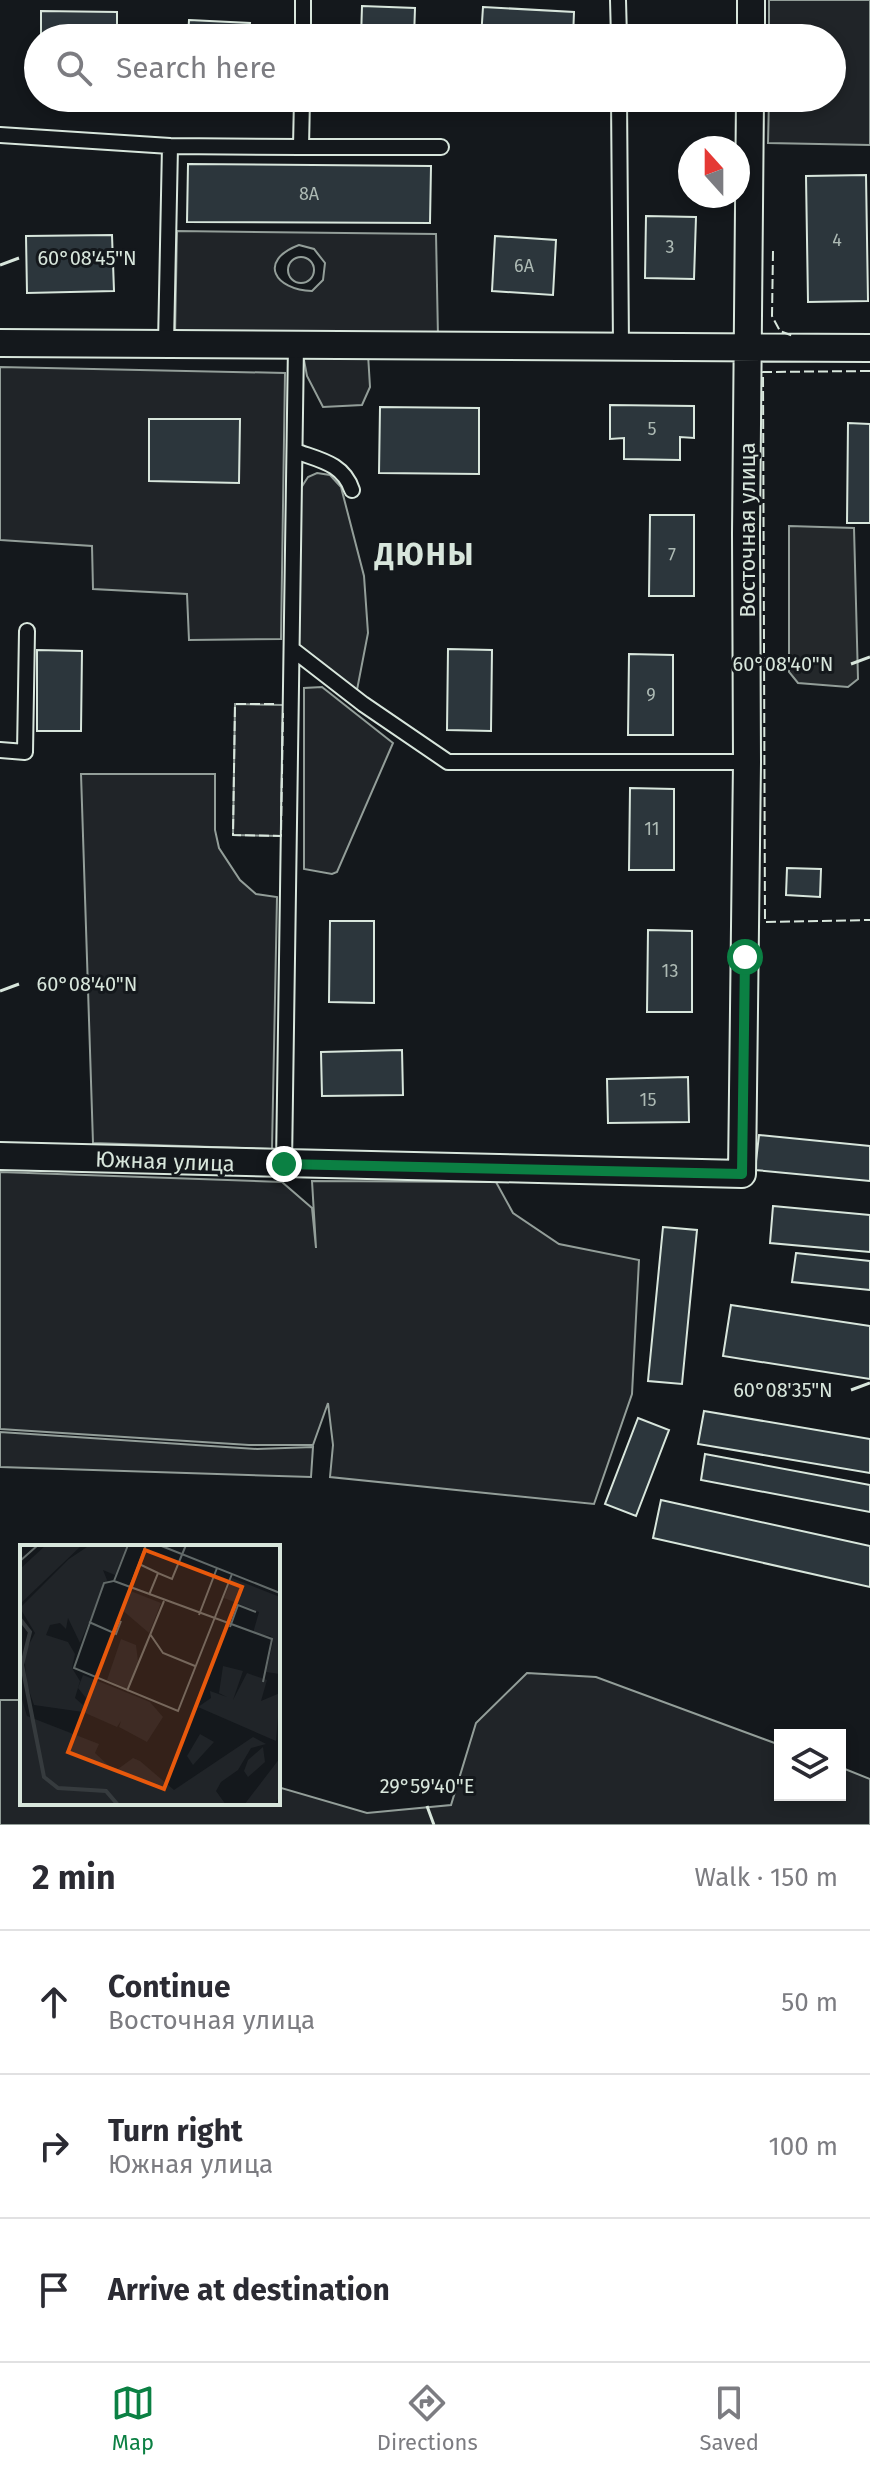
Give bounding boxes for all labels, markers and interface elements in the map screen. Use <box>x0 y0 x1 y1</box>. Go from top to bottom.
search box <box>24 24 846 112</box>
icon: search <box>52 46 96 90</box>
text: Search here <box>116 50 276 86</box>
north arrow <box>678 136 750 208</box>
house number: 8А <box>299 183 320 205</box>
house number: 4 <box>832 229 842 251</box>
house number: 3 <box>666 236 674 258</box>
text: 60°08'45"N <box>37 246 137 270</box>
house number: 6А <box>514 255 535 277</box>
house number: 5 <box>647 418 657 440</box>
street label: Восточная улица <box>734 442 761 618</box>
district label: ДЮНЫ <box>374 537 475 573</box>
house number: 7 <box>668 544 676 566</box>
text: 60°08'40"N <box>733 652 833 676</box>
house number: 9 <box>646 684 656 706</box>
house number: 11 <box>644 818 660 840</box>
route start <box>727 939 763 975</box>
house number: 13 <box>662 960 678 982</box>
text: 60°08'40"N <box>37 972 137 996</box>
house number: 15 <box>640 1089 656 1111</box>
street label: Южная улица <box>95 1146 235 1177</box>
route end <box>266 1146 302 1182</box>
text: 60°08'35"N <box>733 1378 833 1402</box>
inset map <box>20 1545 280 1805</box>
map controls <box>774 1729 846 1801</box>
button: layers <box>774 1729 846 1801</box>
text: 29°59'40"E <box>380 1774 474 1798</box>
text: 2 min <box>32 1857 116 1898</box>
text: Walk · 150 m <box>695 1862 838 1893</box>
text: Continue <box>108 1969 231 2005</box>
icon: ahead <box>32 1980 76 2024</box>
text: 50 m <box>781 1987 838 2018</box>
text: Восточная улица <box>108 2005 315 2036</box>
text: Turn right <box>108 2113 243 2149</box>
icon: right <box>32 2124 76 2168</box>
text: 100 m <box>769 2131 838 2162</box>
text: Южная улица <box>108 2149 273 2180</box>
icon: arrive <box>32 2268 76 2312</box>
text: Arrive at destination <box>108 2272 390 2308</box>
tab: Map <box>111 2381 155 2456</box>
tab: Directions <box>377 2381 478 2456</box>
tab: Saved <box>700 2381 759 2456</box>

